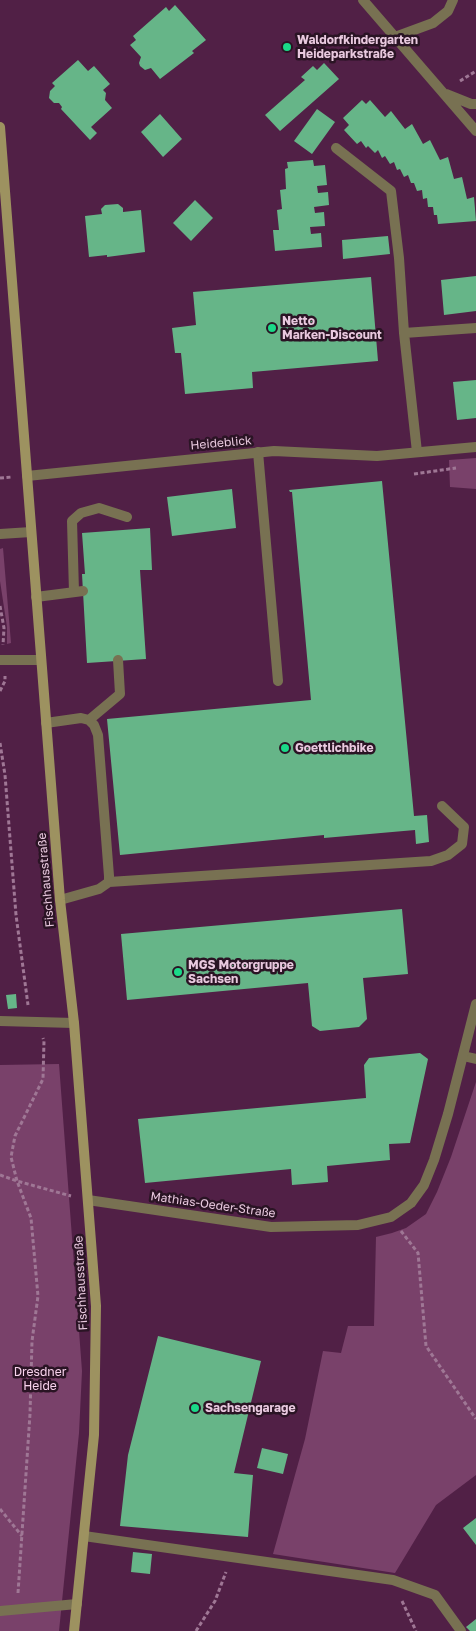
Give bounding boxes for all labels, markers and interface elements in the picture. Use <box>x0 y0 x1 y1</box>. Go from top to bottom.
place label: Waldorfkindergarten Heideparkstraße <box>297 33 418 61</box>
marker: Waldorfkindergarten Heideparkstraße <box>281 41 293 53</box>
place label: Netto Marken-Discount <box>282 314 382 342</box>
marker: Netto Marken-Discount <box>266 322 278 334</box>
street label: Heideblick <box>190 433 252 453</box>
place label: Goettlichbike <box>295 741 373 755</box>
marker: Goettlichbike <box>279 742 291 754</box>
street label: Fischhausstraße <box>35 832 57 928</box>
place label: MGS Motorgruppe Sachsen <box>188 958 294 986</box>
marker: MGS Motorgruppe Sachsen <box>172 966 184 978</box>
street label: Mathias-Oeder-Straße <box>149 1189 277 1221</box>
street label: Fischhausstraße <box>71 1235 91 1331</box>
park label: Dresdner Heide <box>14 1365 66 1393</box>
place label: Sachsengarage <box>205 1401 295 1415</box>
marker: Sachsengarage <box>189 1402 201 1414</box>

